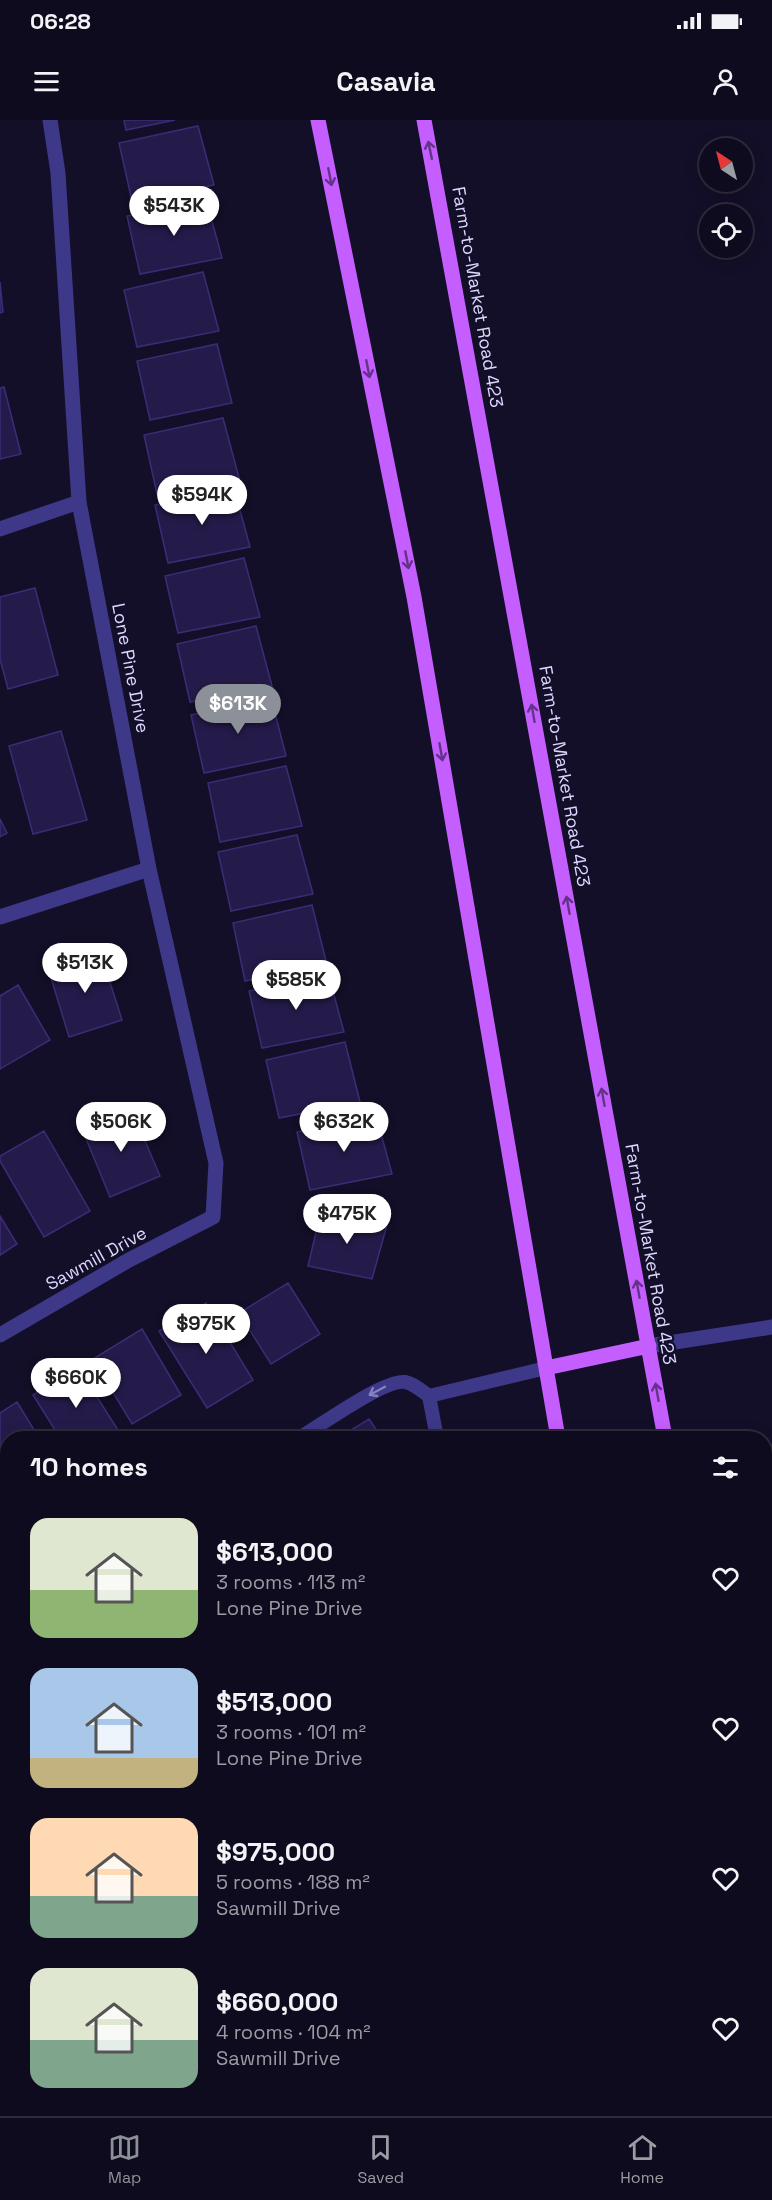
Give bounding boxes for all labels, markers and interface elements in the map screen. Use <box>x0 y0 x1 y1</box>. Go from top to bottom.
text: 06:28 <box>30 7 91 35</box>
text: Casavia <box>336 64 436 99</box>
icon: menu <box>30 65 63 98</box>
icon: person <box>709 65 742 98</box>
north arrow <box>699 138 753 192</box>
map controls <box>699 138 753 258</box>
one-way arrow <box>424 141 435 160</box>
one-way arrow <box>325 167 336 187</box>
street label: Farm-to-Market Road 423 <box>447 185 509 409</box>
pin: $543K <box>132 186 216 237</box>
text: $543K <box>143 192 205 218</box>
button: locate <box>699 204 753 258</box>
one-way arrow <box>363 358 374 378</box>
pin: $594K <box>160 475 244 526</box>
text: $594K <box>171 481 233 507</box>
one-way arrow <box>402 549 413 569</box>
street label: Lone Pine Drive <box>107 601 155 735</box>
street label: Farm-to-Market Road 423 <box>534 664 596 888</box>
pin: $613K <box>196 684 280 735</box>
text: $613K <box>209 690 267 716</box>
one-way arrow <box>527 704 538 724</box>
one-way arrow <box>435 741 446 761</box>
one-way arrow <box>562 896 573 915</box>
pin: $513K <box>43 943 127 994</box>
text: $513K <box>56 949 114 975</box>
pin: $585K <box>254 960 338 1011</box>
text: $585K <box>266 966 326 992</box>
one-way arrow <box>597 1088 608 1107</box>
pin: $506K <box>79 1102 163 1153</box>
pin: $632K <box>302 1102 386 1153</box>
text: $506K <box>90 1108 152 1134</box>
text: $632K <box>313 1108 375 1134</box>
street label: Farm-to-Market Road 423 <box>620 1142 682 1366</box>
pin: $475K <box>305 1194 389 1245</box>
text: $475K <box>317 1200 377 1226</box>
street label: Sawmill Drive <box>41 1221 151 1295</box>
one-way arrow <box>632 1279 643 1299</box>
pin: $975K <box>164 1304 248 1355</box>
text: $975K <box>176 1310 236 1336</box>
pin: $660K <box>34 1358 118 1409</box>
text: $660K <box>45 1364 107 1390</box>
one-way arrow <box>651 1383 662 1403</box>
one-way arrow <box>369 1385 386 1397</box>
text: 10 homes <box>30 1450 148 1484</box>
icon: filters <box>709 1451 742 1484</box>
text: $613,000 <box>216 1535 333 1569</box>
icon: home <box>78 1542 150 1614</box>
icon: heart <box>709 1562 742 1595</box>
text: 3 rooms · 113 m² <box>216 1569 365 1595</box>
text: Lone Pine Drive <box>216 1595 363 1621</box>
text: $513,000 <box>216 1685 332 1719</box>
icon: home <box>78 1692 150 1764</box>
icon: heart <box>709 1712 742 1745</box>
text: 3 rooms · 101 m² <box>216 1719 366 1745</box>
text: Lone Pine Drive <box>216 1745 363 1771</box>
text: $975,000 <box>216 1835 335 1869</box>
icon: home <box>78 1842 150 1914</box>
icon: heart <box>709 1862 742 1895</box>
text: 5 rooms · 188 m² <box>216 1869 370 1895</box>
text: Sawmill Drive <box>216 1895 341 1921</box>
text: $660,000 <box>216 1985 338 2019</box>
icon: home <box>78 1992 150 2064</box>
icon: heart <box>709 2012 742 2045</box>
text: 4 rooms · 104 m² <box>216 2019 371 2045</box>
text: Sawmill Drive <box>216 2045 341 2071</box>
tab: Map <box>108 2131 141 2188</box>
tab: Saved <box>358 2131 404 2188</box>
tab: Home <box>620 2131 664 2188</box>

